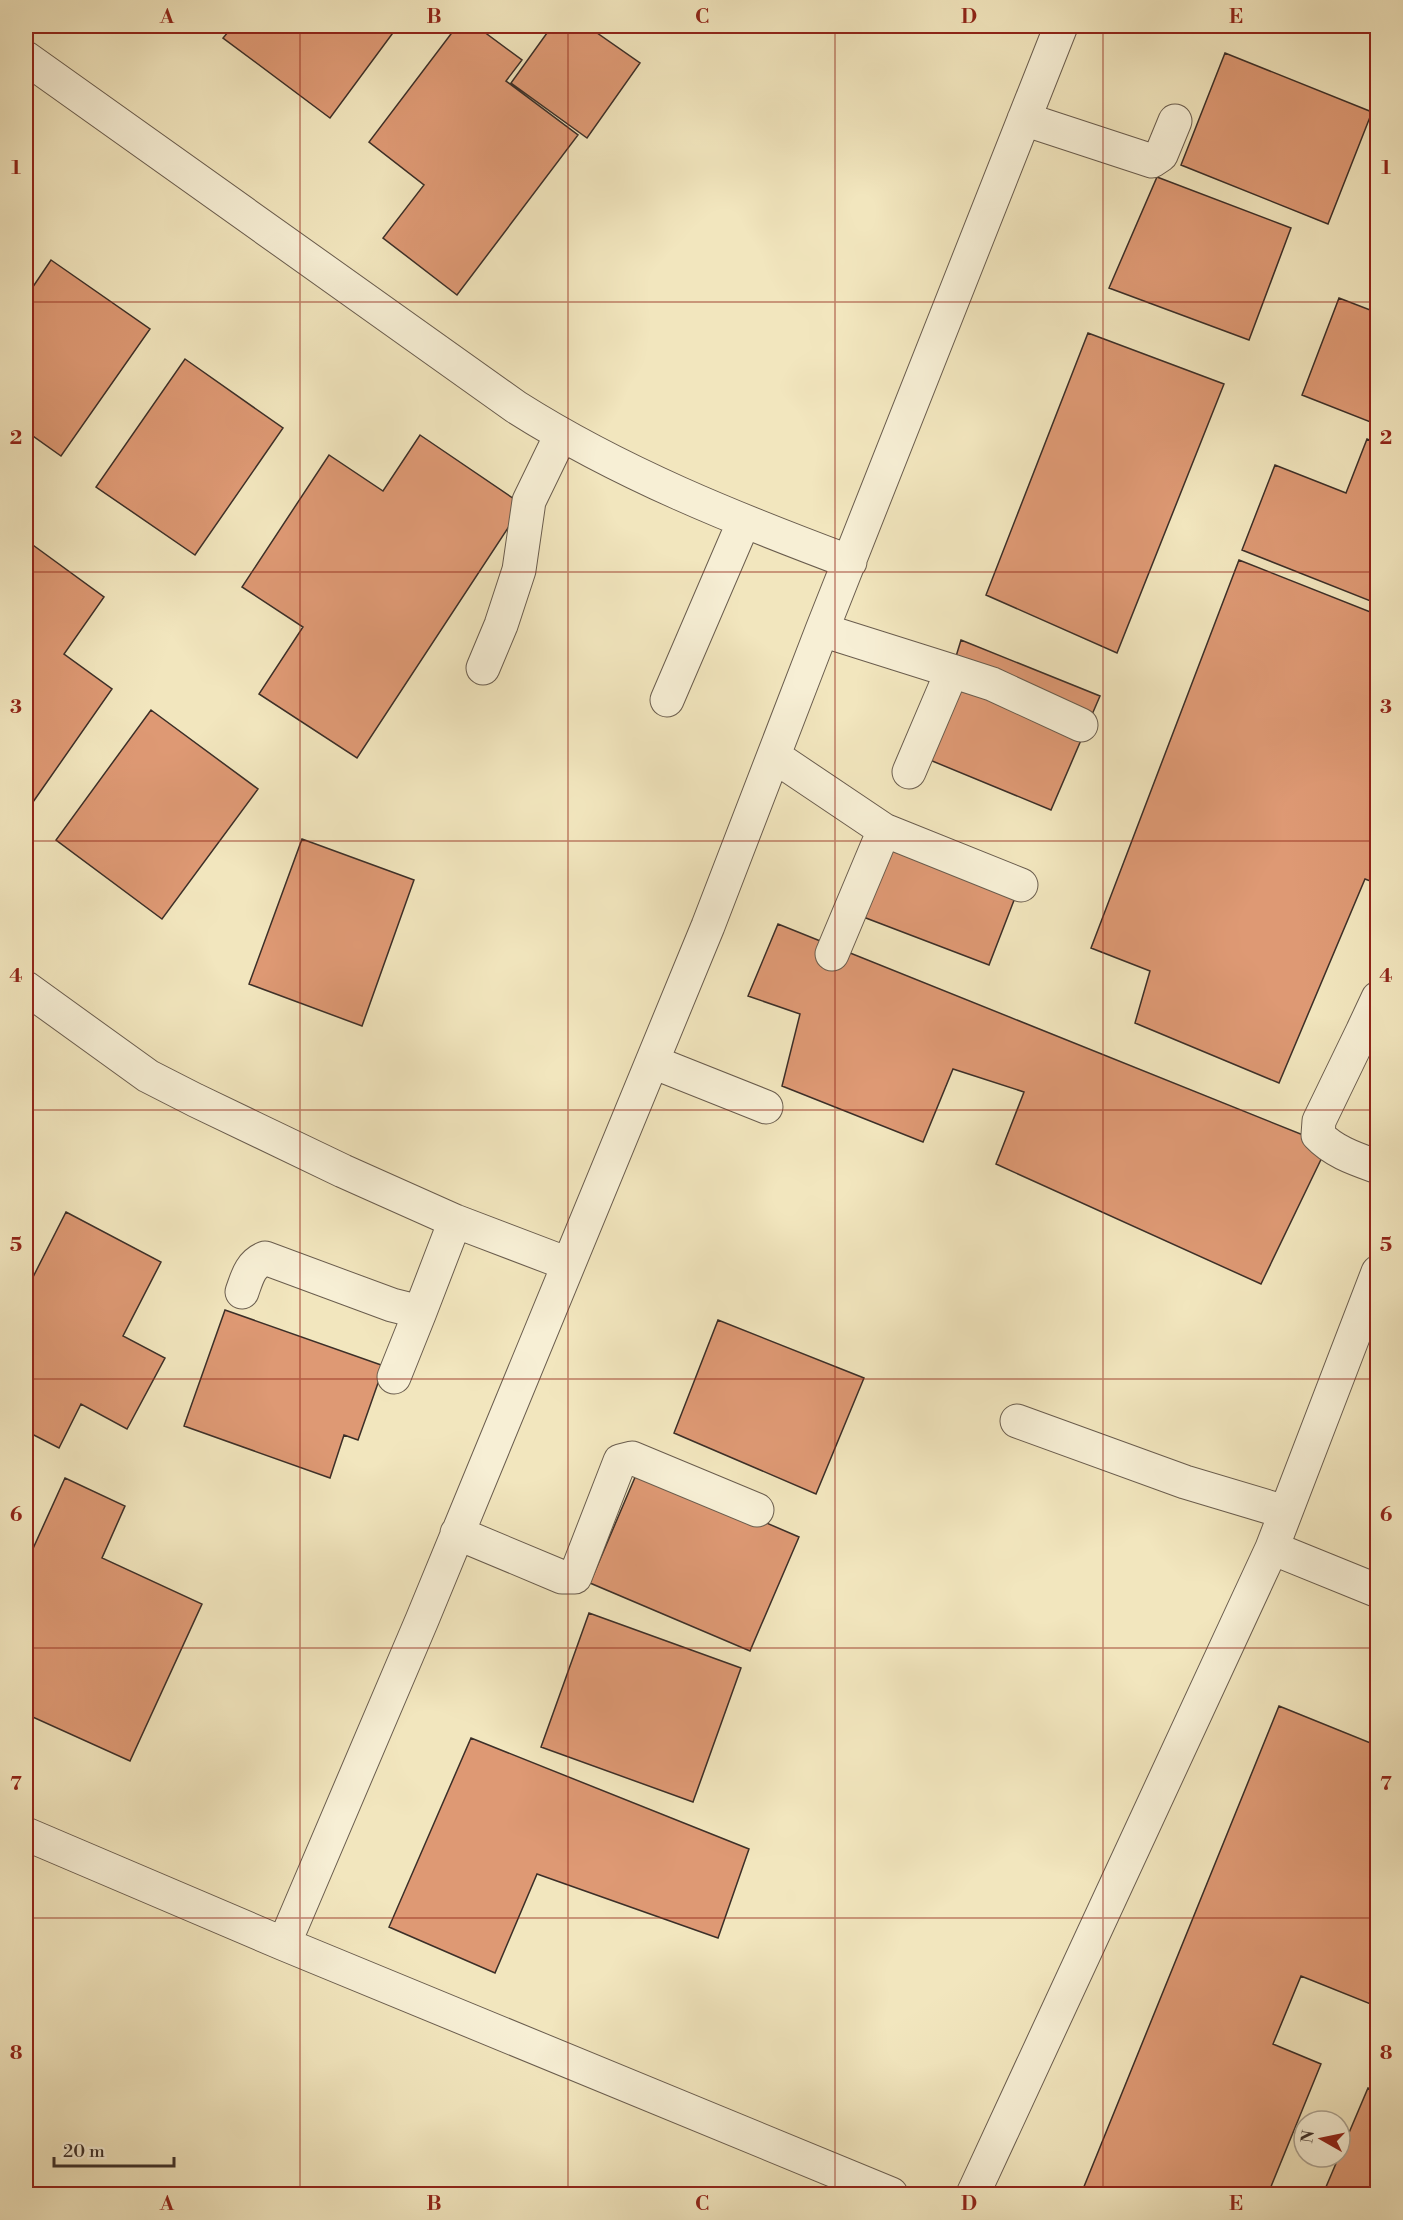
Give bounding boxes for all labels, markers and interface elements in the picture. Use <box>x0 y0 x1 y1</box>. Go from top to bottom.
text: A <box>159 5 175 30</box>
text: B <box>426 5 442 30</box>
text: C <box>695 5 709 30</box>
text: D <box>961 5 977 30</box>
text: E <box>1229 5 1243 30</box>
text: 1 <box>11 156 21 181</box>
text: 1 <box>1381 156 1391 181</box>
text: 2 <box>10 426 22 451</box>
text: 2 <box>1380 426 1392 451</box>
text: 3 <box>10 695 22 720</box>
text: 3 <box>1380 695 1392 720</box>
text: 4 <box>9 964 23 989</box>
text: 4 <box>1379 964 1393 989</box>
text: 5 <box>10 1233 22 1258</box>
text: 5 <box>1380 1233 1392 1258</box>
text: 6 <box>10 1503 23 1528</box>
text: 6 <box>1380 1503 1393 1528</box>
text: 7 <box>10 1772 22 1797</box>
text: 7 <box>1380 1772 1392 1797</box>
text: 8 <box>10 2041 23 2066</box>
text: 8 <box>1380 2041 1393 2066</box>
north arrow <box>1292 2109 1352 2169</box>
text: N <box>1297 2129 1319 2145</box>
scale bar <box>54 2130 174 2168</box>
text: 20 m <box>63 2140 105 2163</box>
text: A <box>159 2192 175 2217</box>
text: B <box>426 2192 442 2217</box>
text: C <box>695 2192 709 2217</box>
text: D <box>961 2192 977 2217</box>
text: E <box>1229 2192 1243 2217</box>

